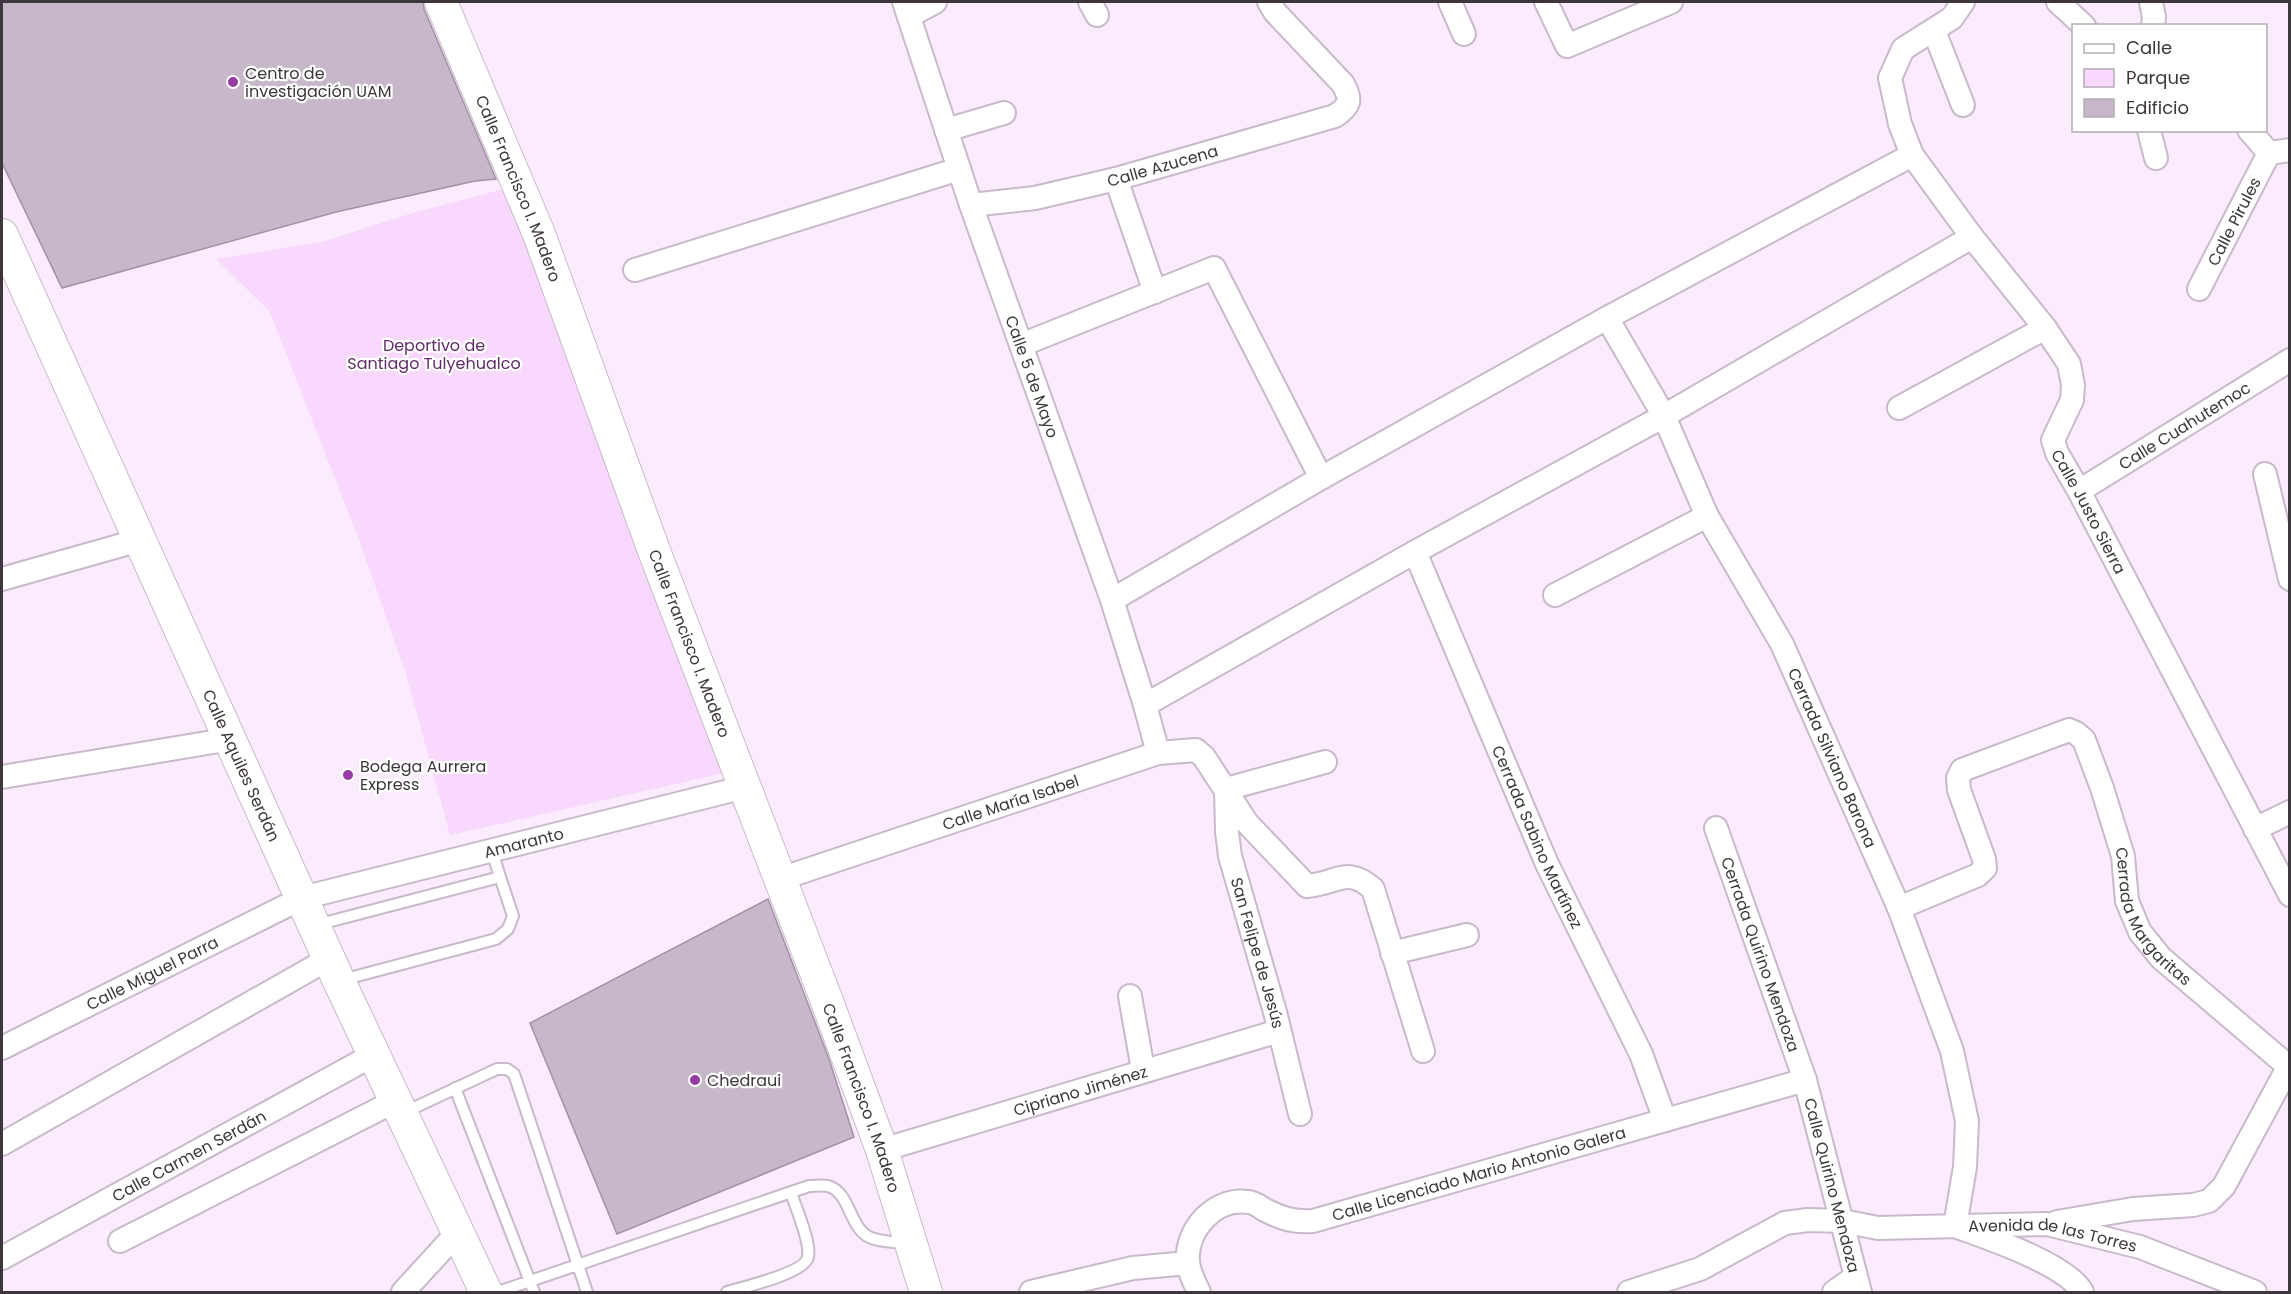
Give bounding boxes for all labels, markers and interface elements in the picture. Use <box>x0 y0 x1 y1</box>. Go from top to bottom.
legend <box>2072 24 2267 132</box>
text: Calle <box>2126 35 2172 60</box>
place label: Centro de investigación UAM <box>245 62 392 103</box>
text: Parque <box>2126 65 2190 90</box>
marker: Centro de investigación UAM <box>226 75 240 89</box>
street label: Calle Francisco I. Madero <box>470 92 566 285</box>
text: Edificio <box>2126 95 2189 120</box>
street label: Calle Azucena <box>1105 139 1221 193</box>
street label: Calle Pirules <box>2202 173 2267 270</box>
street label: Calle 5 de Mayo <box>999 312 1064 441</box>
park label: Deportivo de Santiago Tulyehualco <box>347 334 521 375</box>
street label: Calle Cuahutemoc <box>2114 376 2255 476</box>
street label: Calle Justo Sierra <box>2045 445 2131 578</box>
street label: Calle Francisco I. Madero <box>643 546 736 741</box>
street label: Cerrada Silviano Barona <box>1782 664 1882 852</box>
street label: Calle Aquiles Serdán <box>197 686 286 845</box>
street label: Cerrada Sabino Martínez <box>1486 742 1588 933</box>
place label: Bodega Aurrera Express <box>360 755 486 796</box>
marker: Bodega Aurrera Express <box>341 768 355 782</box>
street label: Calle María Isabel <box>939 769 1082 836</box>
street label: Amaranto <box>482 822 566 864</box>
street label: Cerrada Margaritas <box>2109 844 2196 991</box>
street label: Cerrada Quirino Mendoza <box>1715 854 1805 1055</box>
street label: San Felipe de Jesús <box>1225 875 1290 1031</box>
street label: Calle Miguel Parra <box>82 931 223 1016</box>
street label: Calle Francisco I. Madero <box>817 1000 906 1196</box>
street label: Cipriano Jiménez <box>1011 1060 1150 1122</box>
place label: Chedraui <box>707 1069 781 1092</box>
marker: Chedraui <box>688 1073 702 1087</box>
street label: Calle Quirino Mendoza <box>1798 1095 1866 1275</box>
street label: Calle Carmen Serdán <box>108 1105 270 1208</box>
street label: Calle Licenciado Mario Antonio Galera <box>1329 1121 1629 1227</box>
street label: Avenida de las Torres <box>1968 1213 2139 1258</box>

